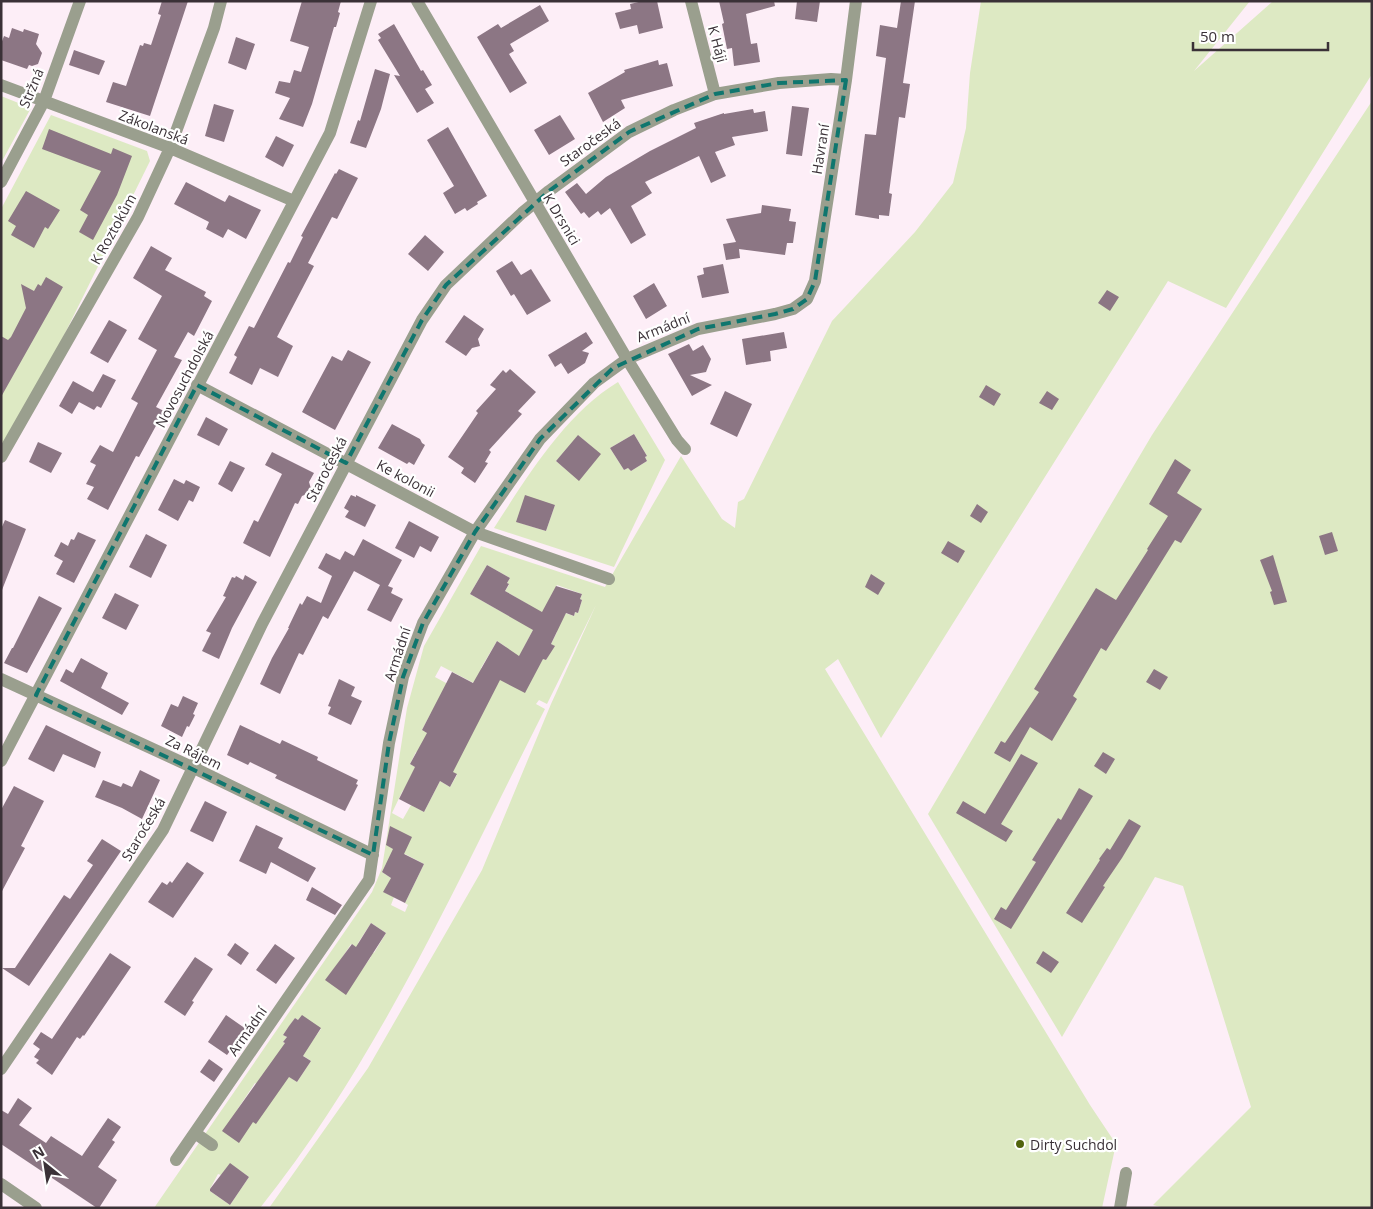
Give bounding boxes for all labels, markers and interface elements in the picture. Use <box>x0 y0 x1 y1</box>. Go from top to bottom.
scale bar <box>1193 20 1328 52</box>
street label: K Háji <box>704 23 732 65</box>
text: 50 m <box>1200 26 1235 46</box>
street label: Stržná <box>14 65 48 111</box>
street label: Zákolanská <box>116 105 192 149</box>
street label: Staročeská <box>556 113 624 171</box>
street label: Havraní <box>807 122 833 176</box>
street label: K Roztokům <box>86 190 140 268</box>
street label: K Drsnici <box>539 190 585 248</box>
street label: Armádní <box>633 308 693 346</box>
street label: Novosuchdolská <box>150 327 218 431</box>
street label: Staročeská <box>301 433 351 505</box>
street label: Ke kolonii <box>374 455 438 501</box>
street label: Armádní <box>379 624 415 684</box>
street label: Za Rájem <box>163 730 225 774</box>
street label: Staročeská <box>117 794 169 864</box>
street label: Armádní <box>223 1002 271 1059</box>
place label: Dirty Suchdol <box>1030 1135 1117 1154</box>
marker: Dirty Suchdol <box>1014 1138 1026 1150</box>
north arrow <box>20 1139 70 1189</box>
text: N <box>29 1141 48 1163</box>

